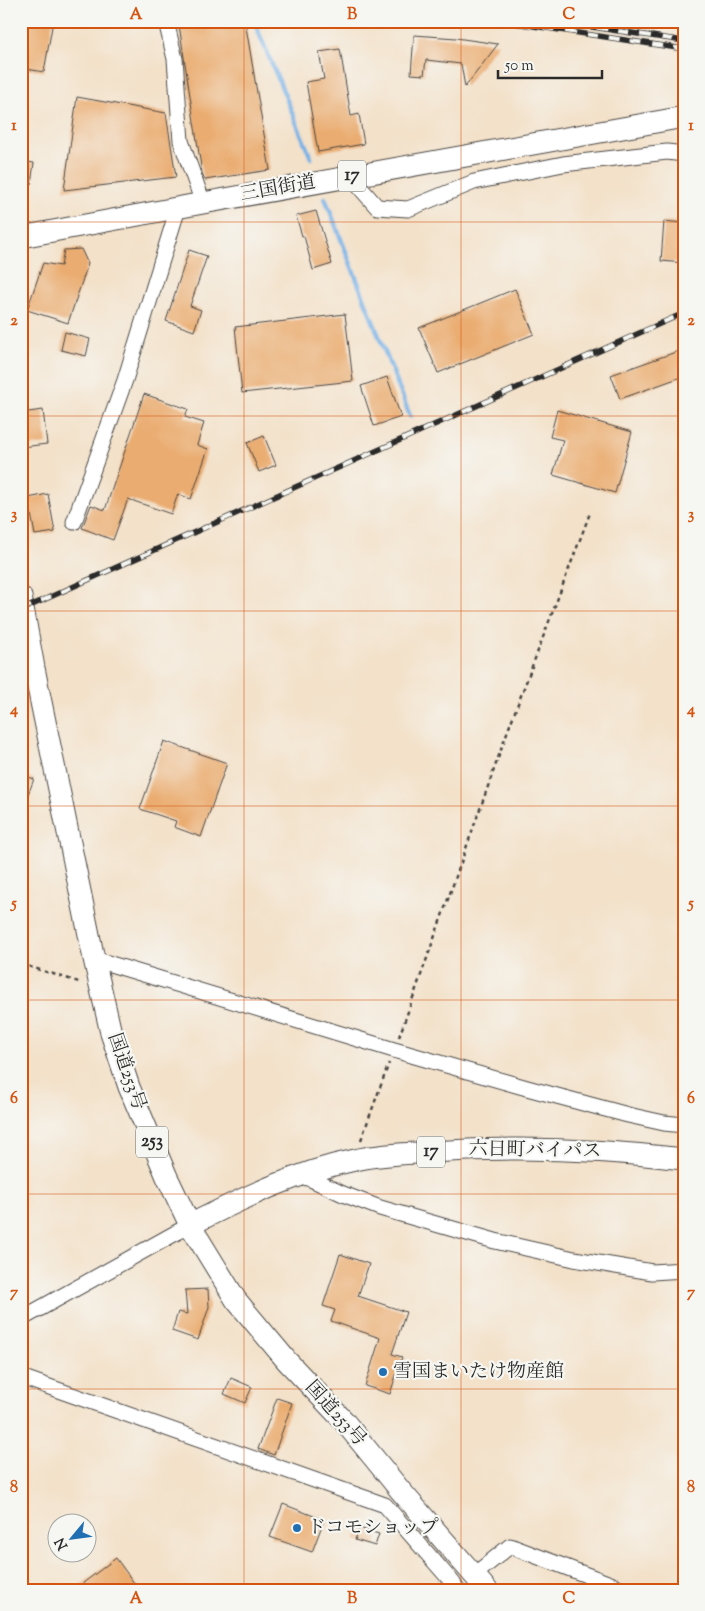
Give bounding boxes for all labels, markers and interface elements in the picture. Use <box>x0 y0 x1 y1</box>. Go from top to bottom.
text: A <box>130 4 143 27</box>
text: B <box>347 4 357 27</box>
text: C <box>563 4 576 27</box>
scale bar <box>498 48 601 80</box>
text: 50 m <box>504 56 534 77</box>
text: 1 <box>11 115 17 138</box>
text: 1 <box>688 115 694 138</box>
road number: 17 <box>338 160 366 192</box>
street label: 三国街道 <box>238 169 318 209</box>
text: 2 <box>10 310 18 333</box>
text: 2 <box>687 310 695 333</box>
text: 3 <box>11 504 18 527</box>
text: 3 <box>688 504 695 527</box>
text: 4 <box>9 699 18 722</box>
text: 4 <box>686 699 695 722</box>
text: 5 <box>9 893 17 916</box>
text: 5 <box>686 893 694 916</box>
street label: 国道253号 <box>100 1030 152 1114</box>
text: 6 <box>10 1088 18 1111</box>
text: 6 <box>687 1088 695 1111</box>
road number: 253 <box>136 1126 168 1158</box>
road number: 17 <box>417 1136 445 1168</box>
street label: 六日町バイパス <box>468 1136 602 1166</box>
text: 7 <box>10 1282 19 1305</box>
text: 7 <box>687 1282 696 1305</box>
place label: 雪国まいたけ物産館 <box>393 1359 564 1386</box>
marker: 雪国まいたけ物産館 <box>377 1366 389 1378</box>
street label: 国道253号 <box>298 1375 372 1453</box>
text: 8 <box>10 1477 18 1500</box>
text: 8 <box>687 1477 695 1500</box>
north arrow <box>48 1514 98 1564</box>
place label: ドコモショップ <box>307 1515 439 1542</box>
marker: ドコモショップ <box>291 1522 303 1534</box>
text: N <box>51 1534 74 1553</box>
text: A <box>130 1588 143 1611</box>
text: B <box>347 1588 357 1611</box>
text: C <box>563 1588 576 1611</box>

